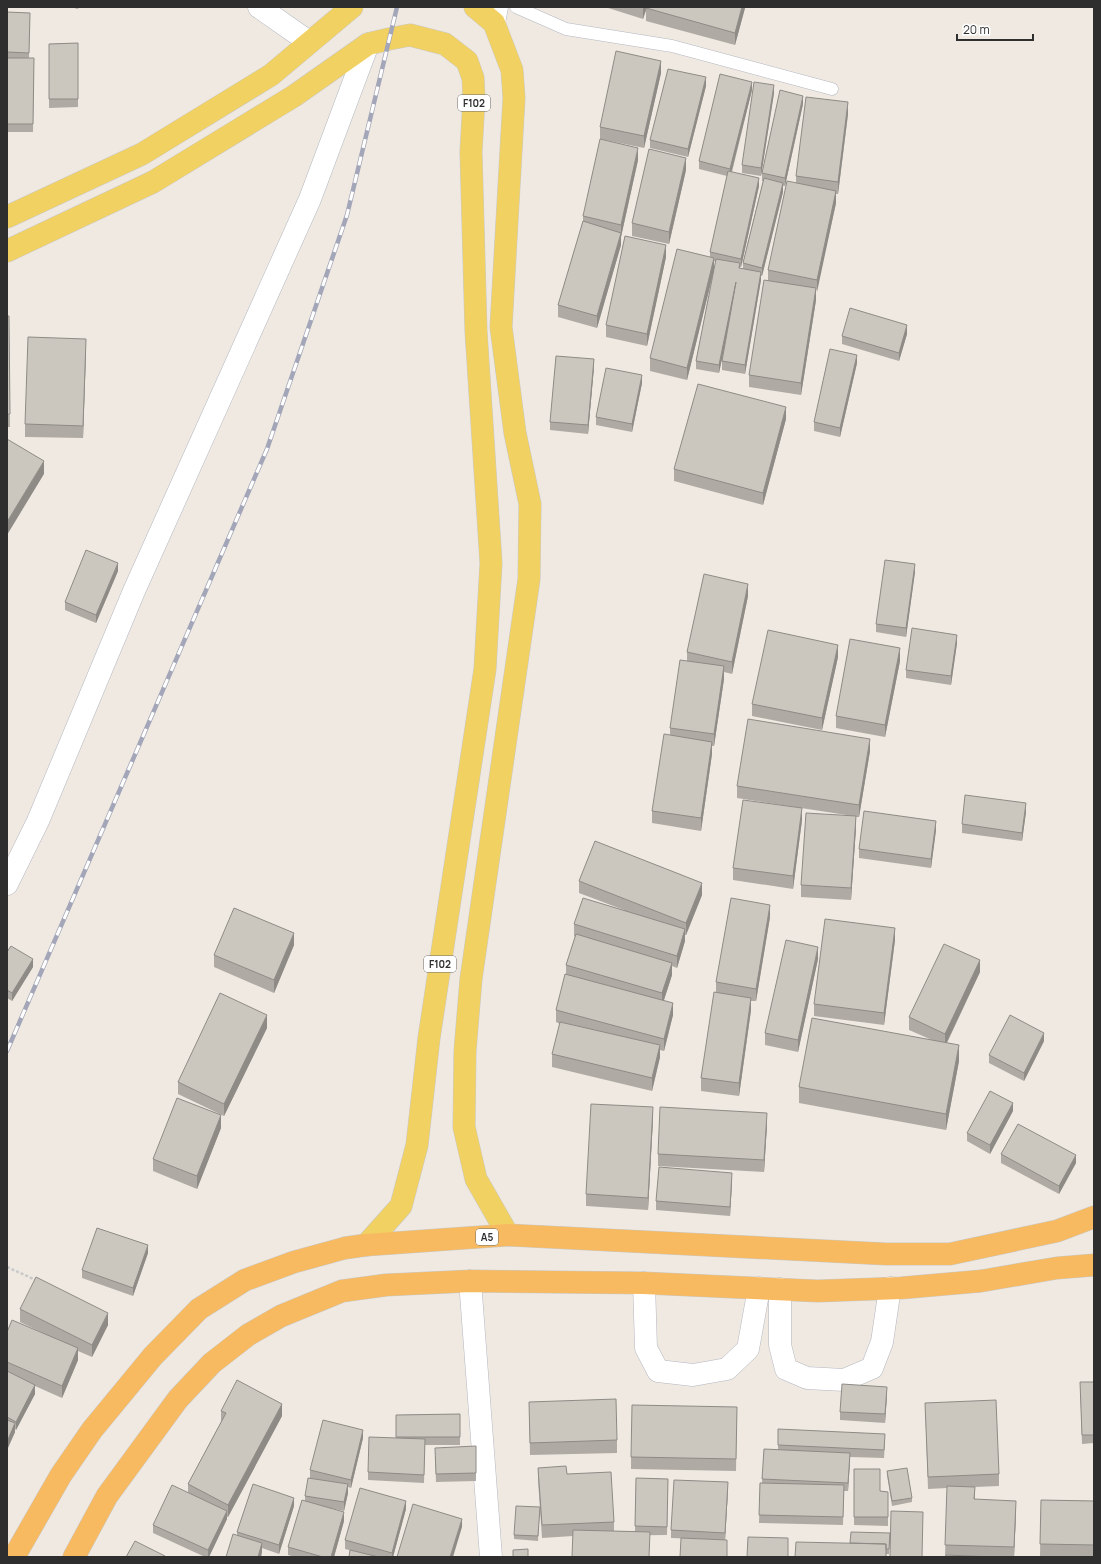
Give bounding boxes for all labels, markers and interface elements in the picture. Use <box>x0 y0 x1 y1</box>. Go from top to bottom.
scale bar <box>957 16 1033 42</box>
text: 20 m <box>963 21 990 38</box>
road number: F102 <box>458 95 490 111</box>
road number: F102 <box>424 956 456 972</box>
road number: A5 <box>476 1229 498 1245</box>

